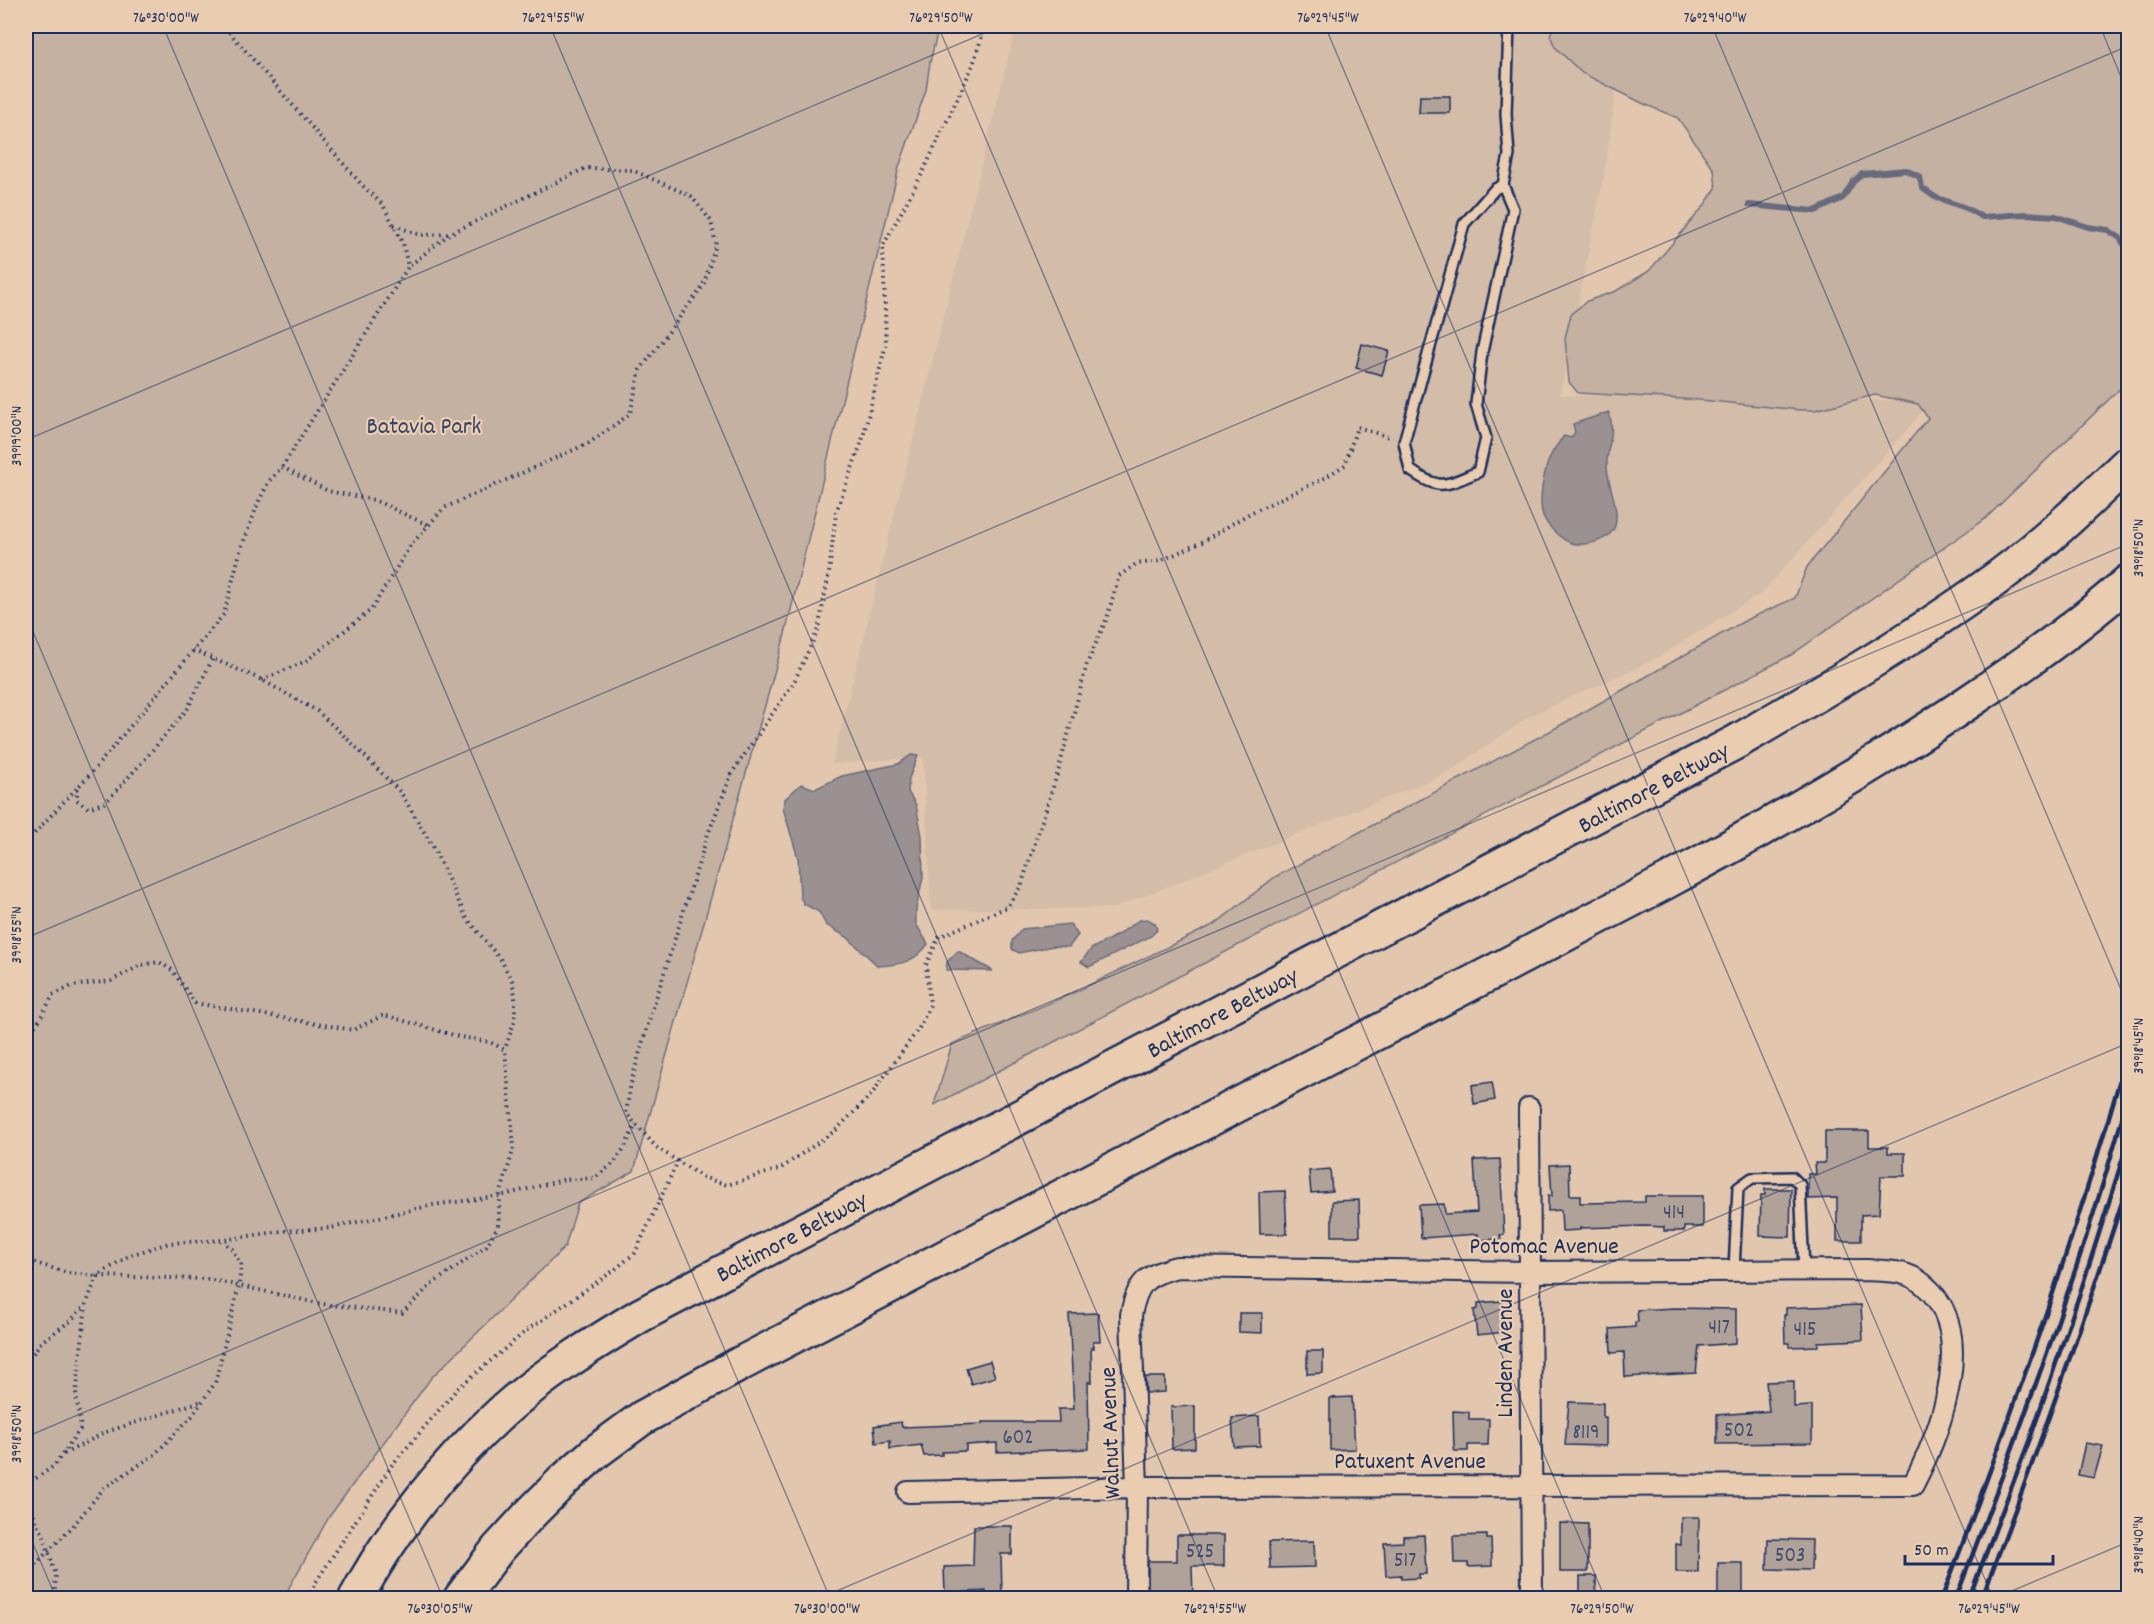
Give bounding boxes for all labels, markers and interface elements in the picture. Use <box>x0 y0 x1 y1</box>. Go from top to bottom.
text: 76°30'00"W <box>133 8 199 30</box>
text: 76°29'55"W <box>522 8 584 30</box>
text: 76°29'50"W <box>909 8 973 30</box>
text: 76°29'45"W <box>1297 8 1359 30</box>
text: 76°29'40"W <box>1684 8 1747 30</box>
text: 39°19'00"N <box>7 406 29 466</box>
park label: Batavia Park <box>367 411 481 445</box>
text: 39°18'50"N <box>2129 519 2151 577</box>
street label: Baltimore Beltway <box>1573 735 1737 844</box>
text: 39°18'55"N <box>7 906 29 964</box>
street label: Baltimore Beltway <box>1142 960 1306 1069</box>
text: 39°18'45"N <box>2129 1018 2151 1074</box>
street label: Baltimore Beltway <box>711 1184 875 1293</box>
house number: 414 <box>1663 1199 1685 1229</box>
street label: Potomac Avenue <box>1469 1231 1619 1265</box>
street label: Linden Avenue <box>1490 1288 1524 1418</box>
house number: 417 <box>1708 1314 1730 1344</box>
house number: 415 <box>1793 1316 1817 1346</box>
street label: Walnut Avenue <box>1093 1366 1131 1500</box>
text: 39°18'50"N <box>7 1405 29 1463</box>
house number: 502 <box>1724 1417 1754 1447</box>
house number: 8119 <box>1572 1419 1600 1449</box>
house number: 602 <box>1003 1424 1033 1454</box>
street label: Patuxent Avenue <box>1334 1446 1486 1480</box>
text: 39°18'40"N <box>2129 1516 2151 1574</box>
scale bar <box>1905 1528 2054 1566</box>
house number: 525 <box>1186 1538 1214 1568</box>
text: 50 m <box>1914 1539 1949 1564</box>
house number: 503 <box>1775 1542 1805 1572</box>
house number: 517 <box>1394 1547 1416 1577</box>
text: 76°30'05"W <box>408 1599 473 1621</box>
text: 76°30'00"W <box>794 1599 860 1621</box>
text: 76°29'55"W <box>1184 1599 1246 1621</box>
text: 76°29'50"W <box>1570 1599 1634 1621</box>
text: 76°29'45"W <box>1958 1599 2020 1621</box>

